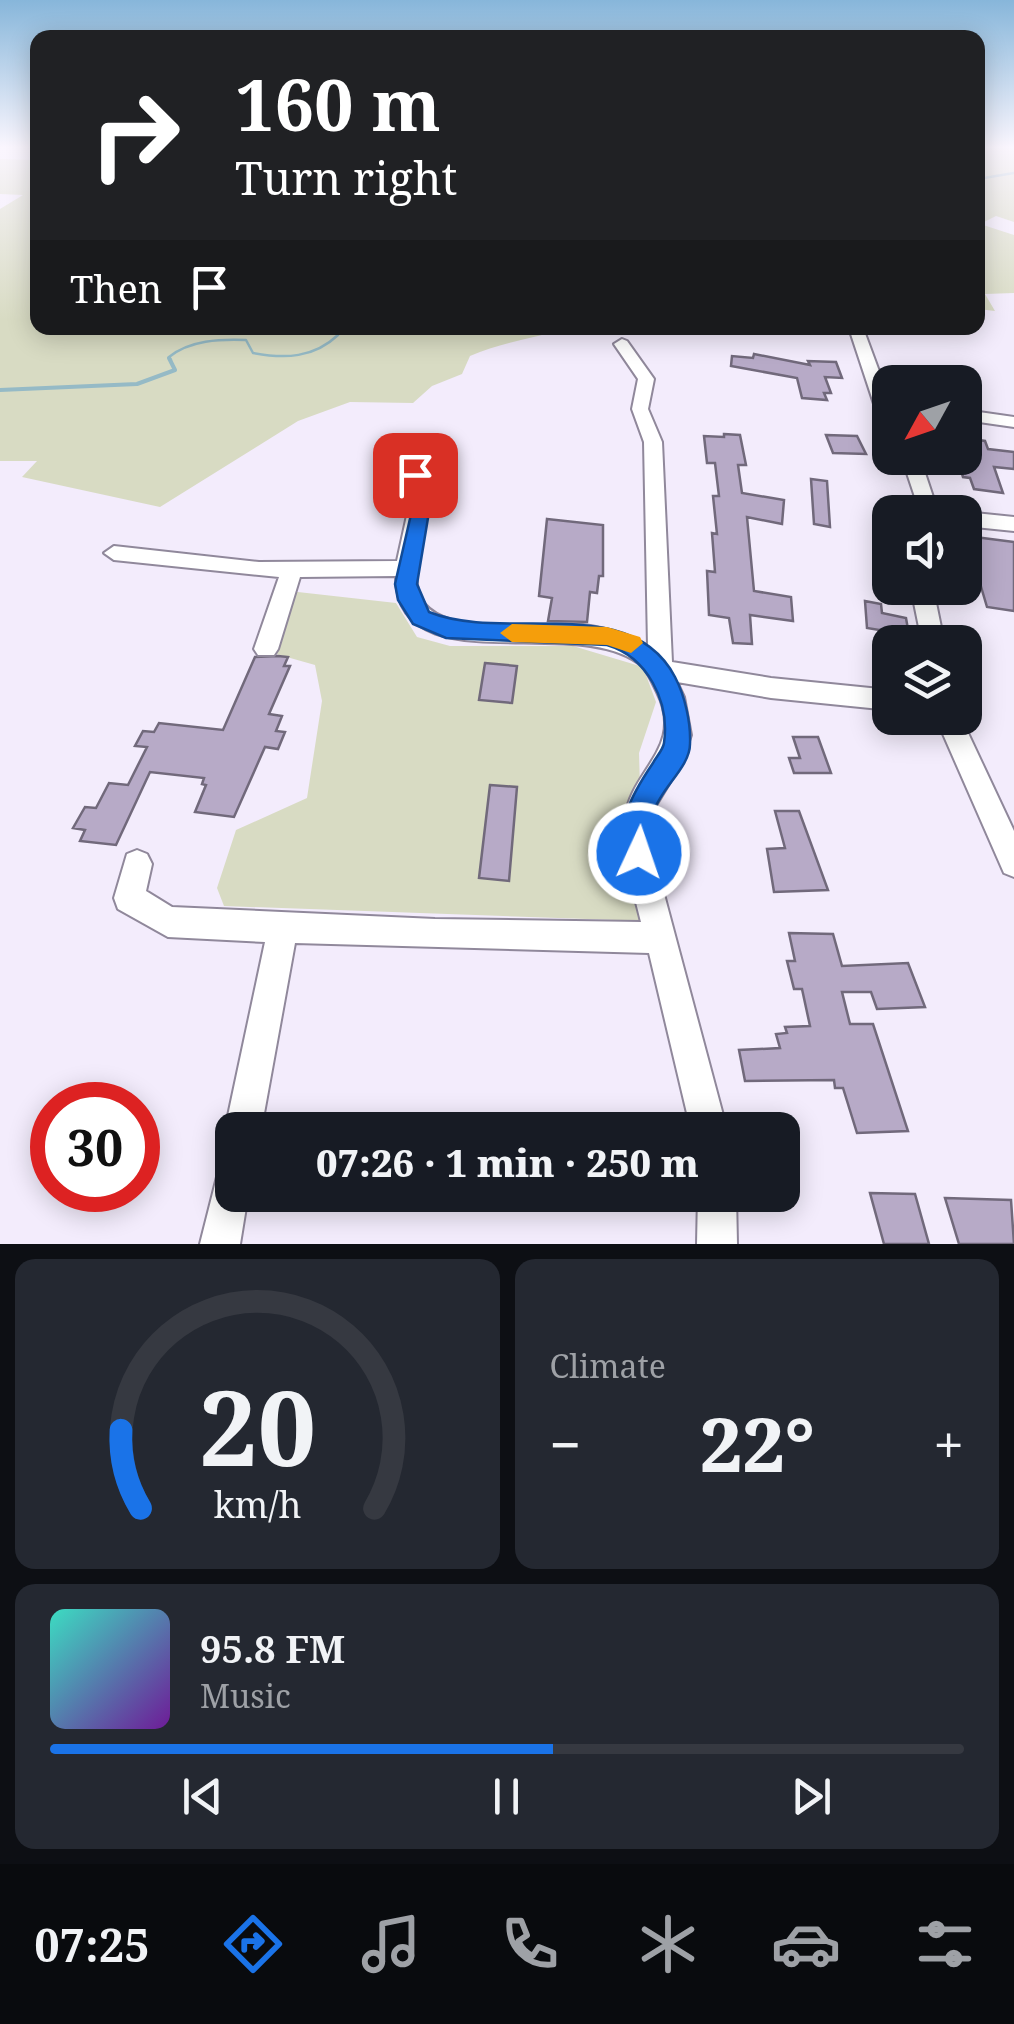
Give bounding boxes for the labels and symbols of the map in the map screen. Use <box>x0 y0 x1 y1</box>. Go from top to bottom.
north arrow <box>872 365 982 475</box>
pin <box>373 433 458 518</box>
position arrow <box>587 801 691 905</box>
speed limit sign: 30 <box>30 1082 160 1212</box>

